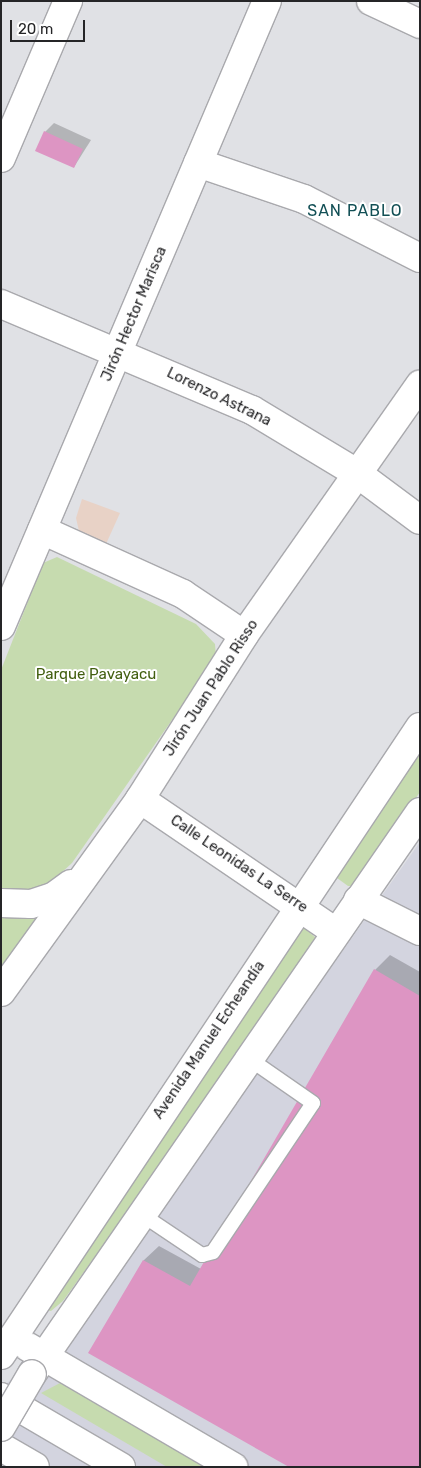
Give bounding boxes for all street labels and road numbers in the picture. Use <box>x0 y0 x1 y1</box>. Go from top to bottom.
street label: Jirón Hector Marisca <box>97 244 171 384</box>
street label: Lorenzo Astrana <box>164 364 274 430</box>
street label: Jirón Juan Pablo Risso <box>160 616 262 760</box>
street label: Calle Leonidas La Serre <box>167 811 311 917</box>
street label: Avenida Manuel Echeandía <box>149 958 269 1122</box>

